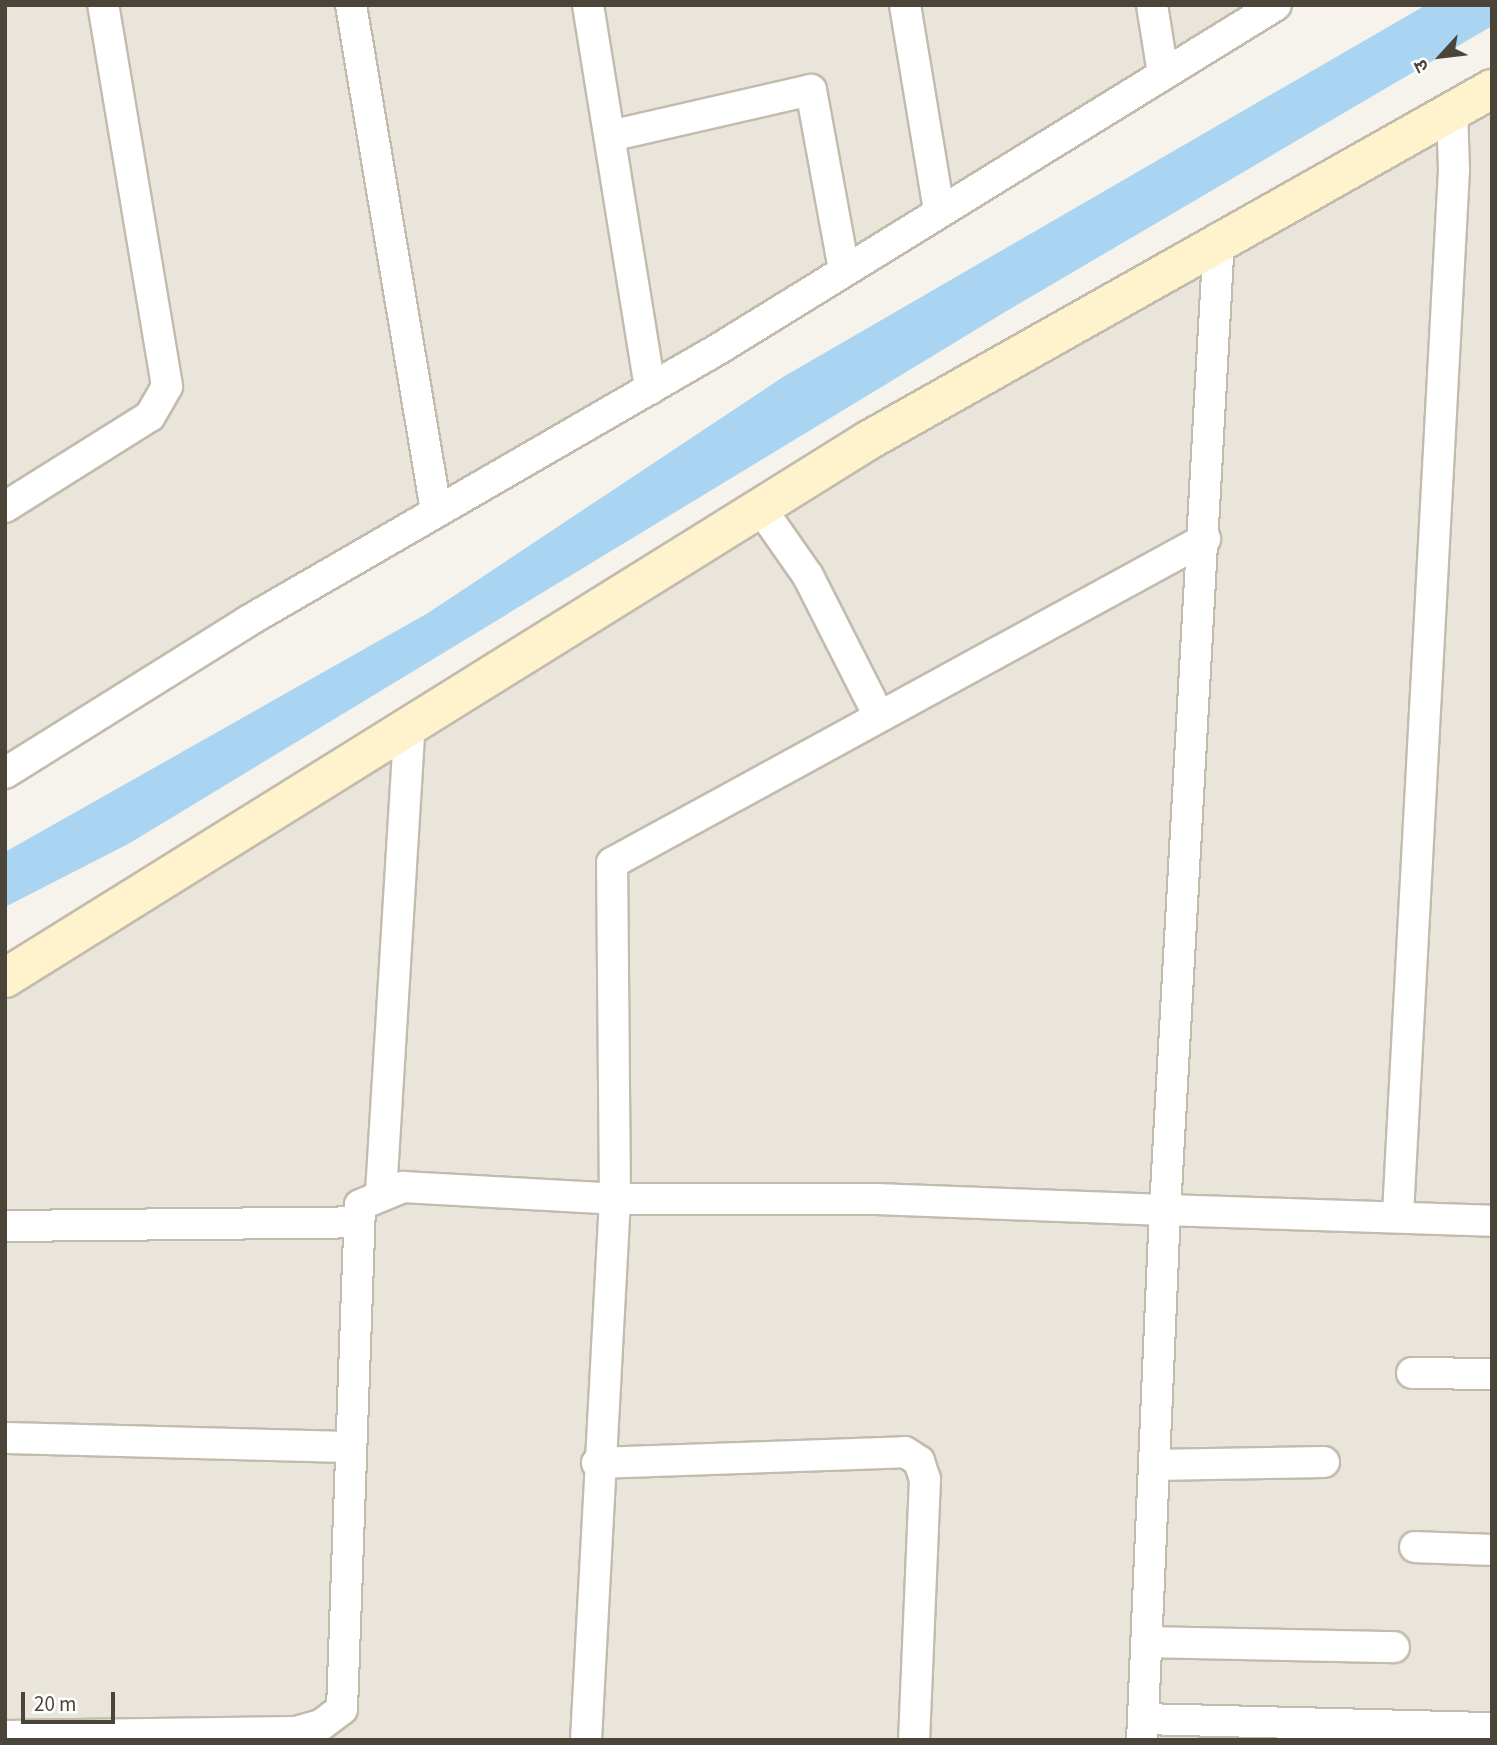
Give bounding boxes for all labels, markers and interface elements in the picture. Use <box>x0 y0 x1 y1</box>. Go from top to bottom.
north arrow <box>1406 21 1476 91</box>
text: उ <box>1407 55 1436 77</box>
scale bar <box>24 1678 119 1722</box>
text: 20 m <box>34 1689 76 1719</box>

